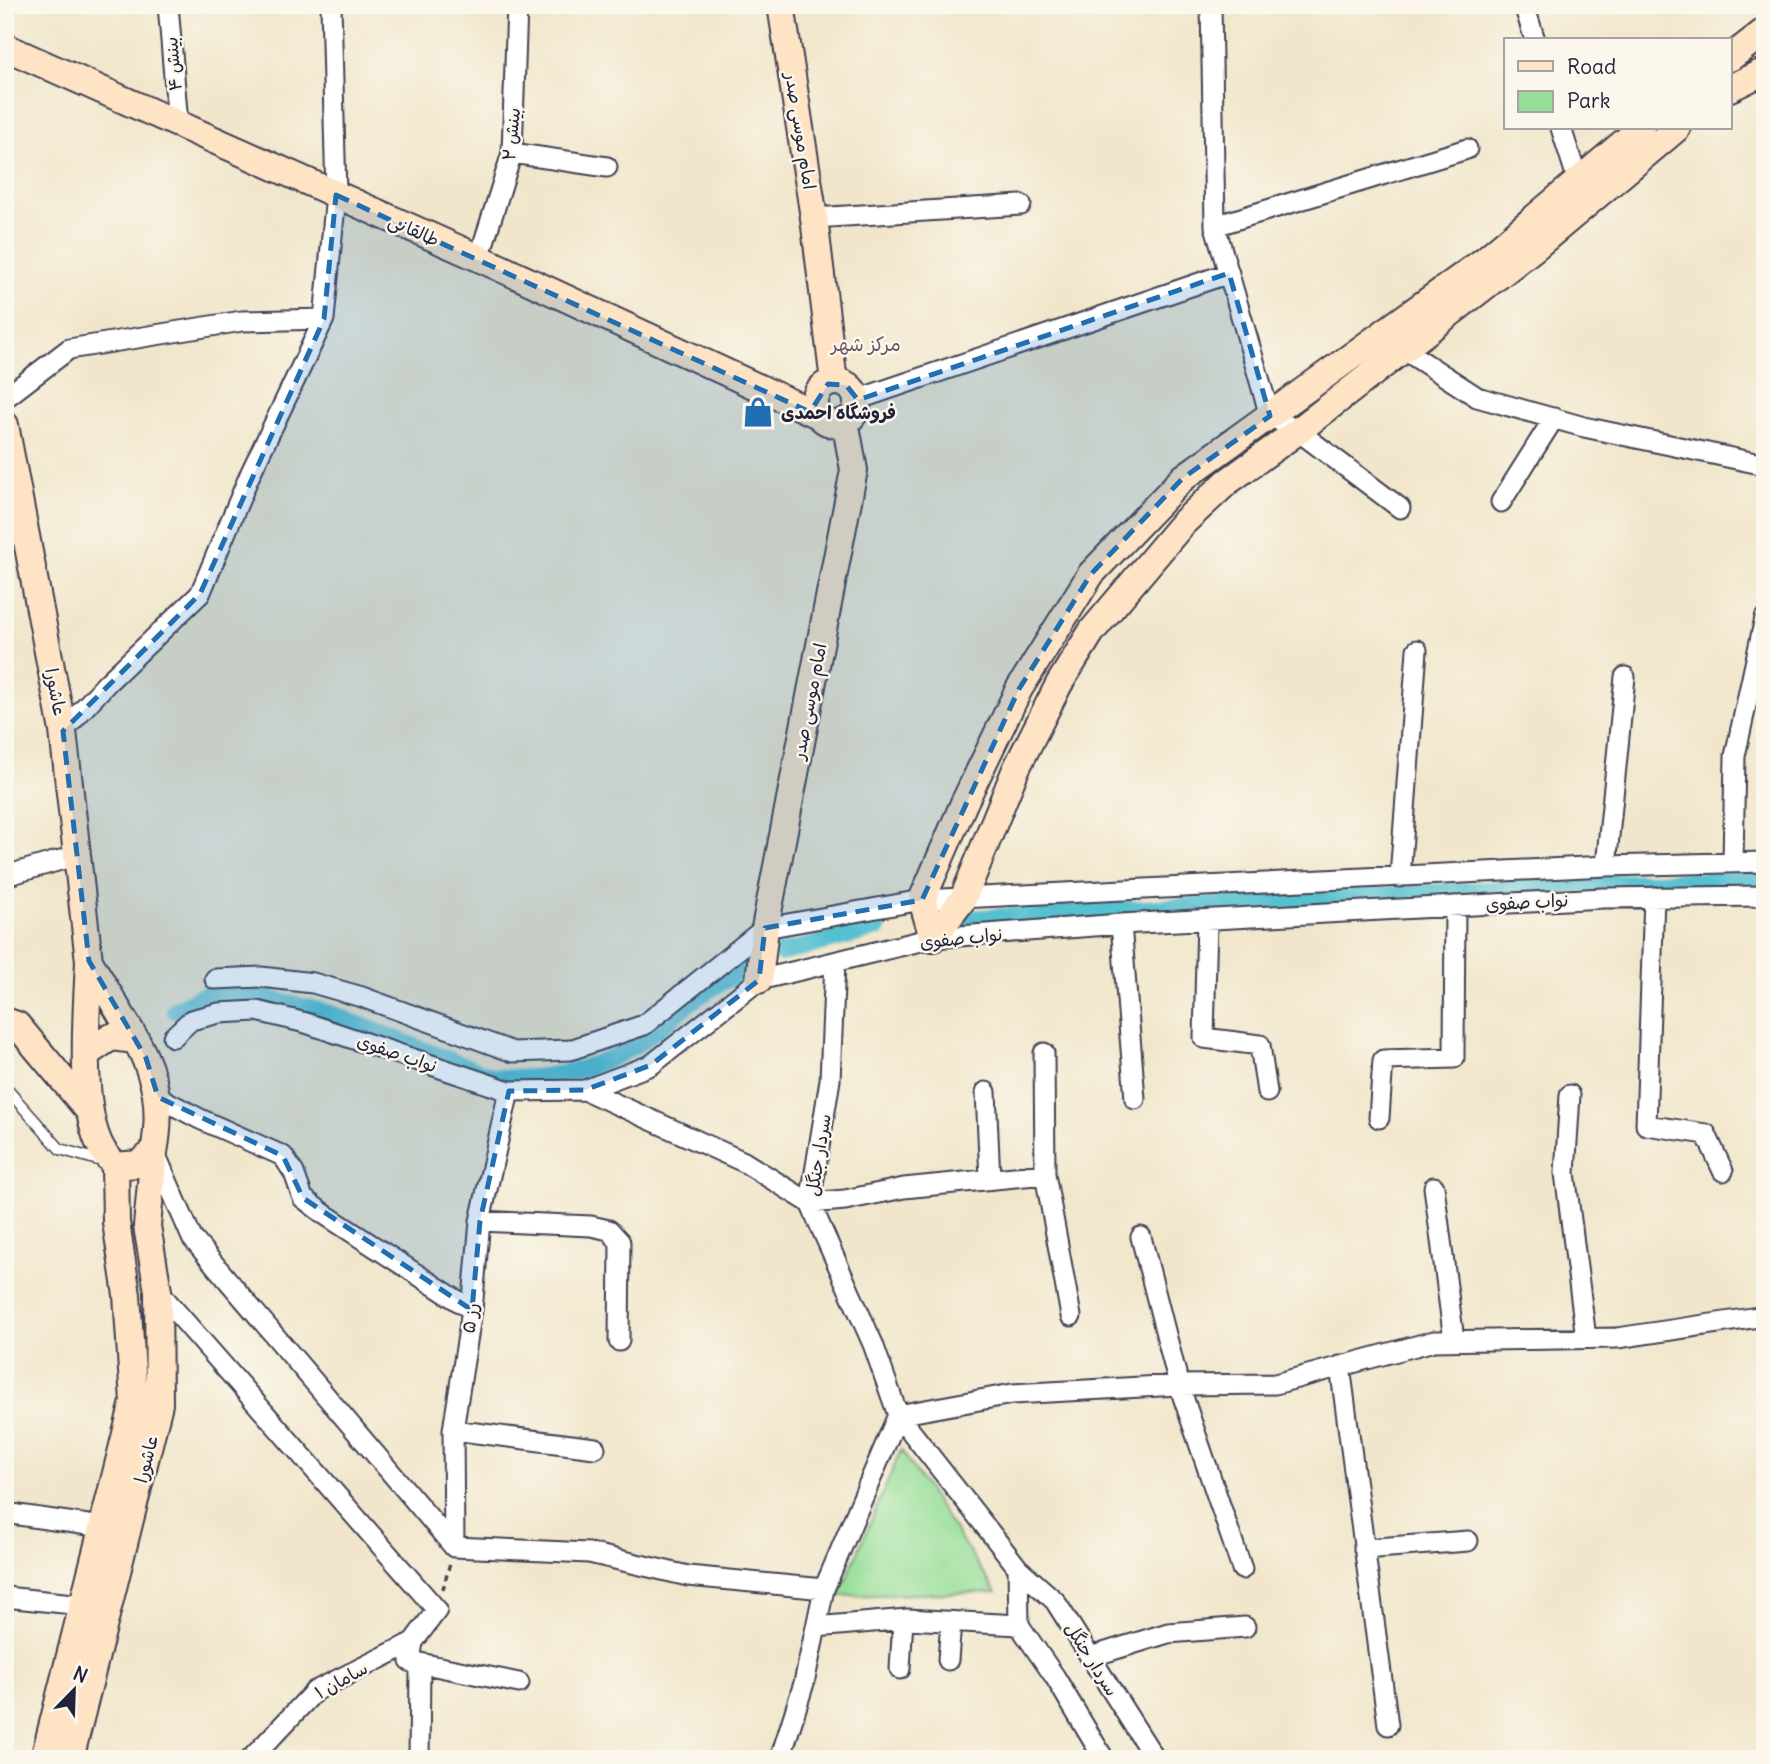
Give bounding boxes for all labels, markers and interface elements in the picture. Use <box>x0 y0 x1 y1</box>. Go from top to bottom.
street label: بینش ۴ <box>159 36 187 92</box>
legend <box>1504 38 1732 130</box>
text: Road <box>1567 53 1616 80</box>
street label: امام موسی صدر <box>777 69 822 192</box>
text: Park <box>1567 87 1610 114</box>
street label: بینش ۲ <box>497 106 525 162</box>
street label: طالقانی <box>385 209 443 251</box>
district label: مرکز شهر <box>829 332 901 356</box>
shop icon: فروشگاه احمدی <box>741 395 775 429</box>
place label: فروشگاه احمدی <box>781 401 896 424</box>
street label: امام موسی صدر <box>786 641 834 764</box>
street label: عاشورا <box>40 666 72 718</box>
street label: نواب صفوی <box>1485 888 1569 916</box>
street label: نواب صفوی <box>919 922 1003 954</box>
street label: نواب صفوی <box>354 1029 440 1077</box>
street label: سردار جنگل <box>800 1112 836 1198</box>
street label: رز ۵ <box>456 1301 484 1335</box>
street label: عاشورا <box>129 1433 163 1485</box>
street label: سردار جنگل <box>1060 1618 1124 1700</box>
north arrow <box>38 1656 108 1726</box>
street label: سامان ۱ <box>311 1656 371 1704</box>
text: N <box>70 1661 91 1688</box>

